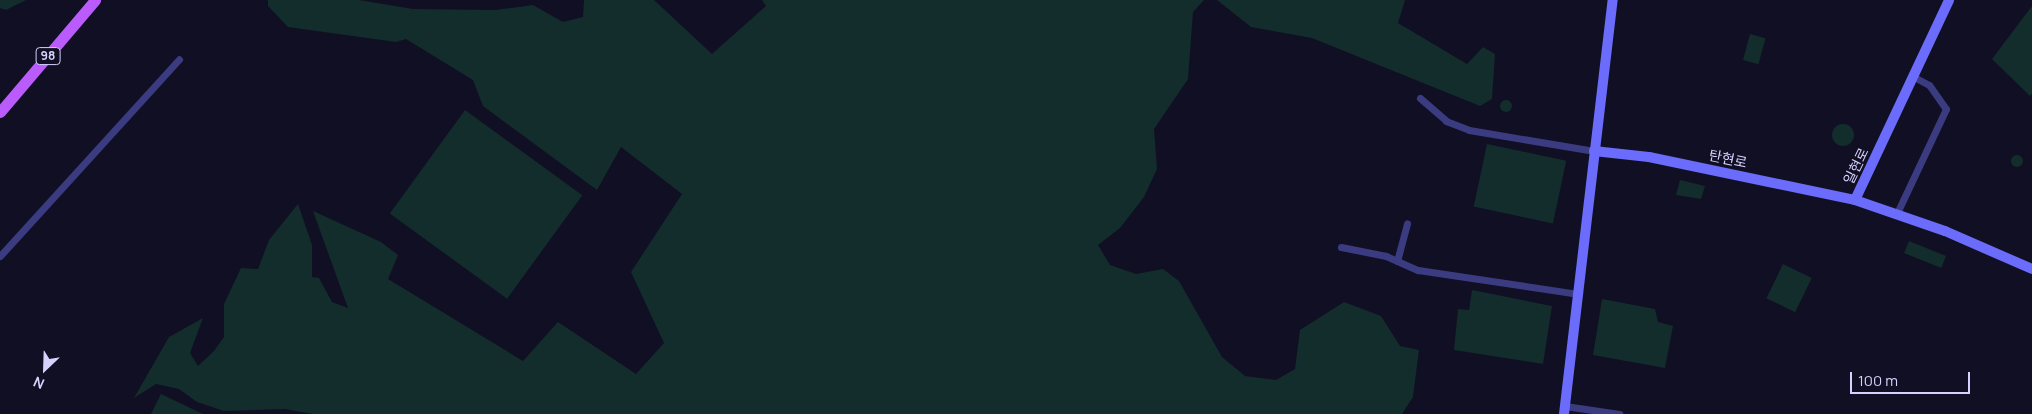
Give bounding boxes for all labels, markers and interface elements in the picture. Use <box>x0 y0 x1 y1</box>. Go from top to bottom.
road number: 98 <box>36 46 60 66</box>
street label: 일현로 <box>1840 145 1872 187</box>
street label: 탄현로 <box>1707 147 1749 171</box>
north arrow <box>20 344 70 394</box>
scale bar <box>1852 362 1972 394</box>
text: 100 m <box>1858 370 1898 391</box>
text: N <box>30 372 47 394</box>

